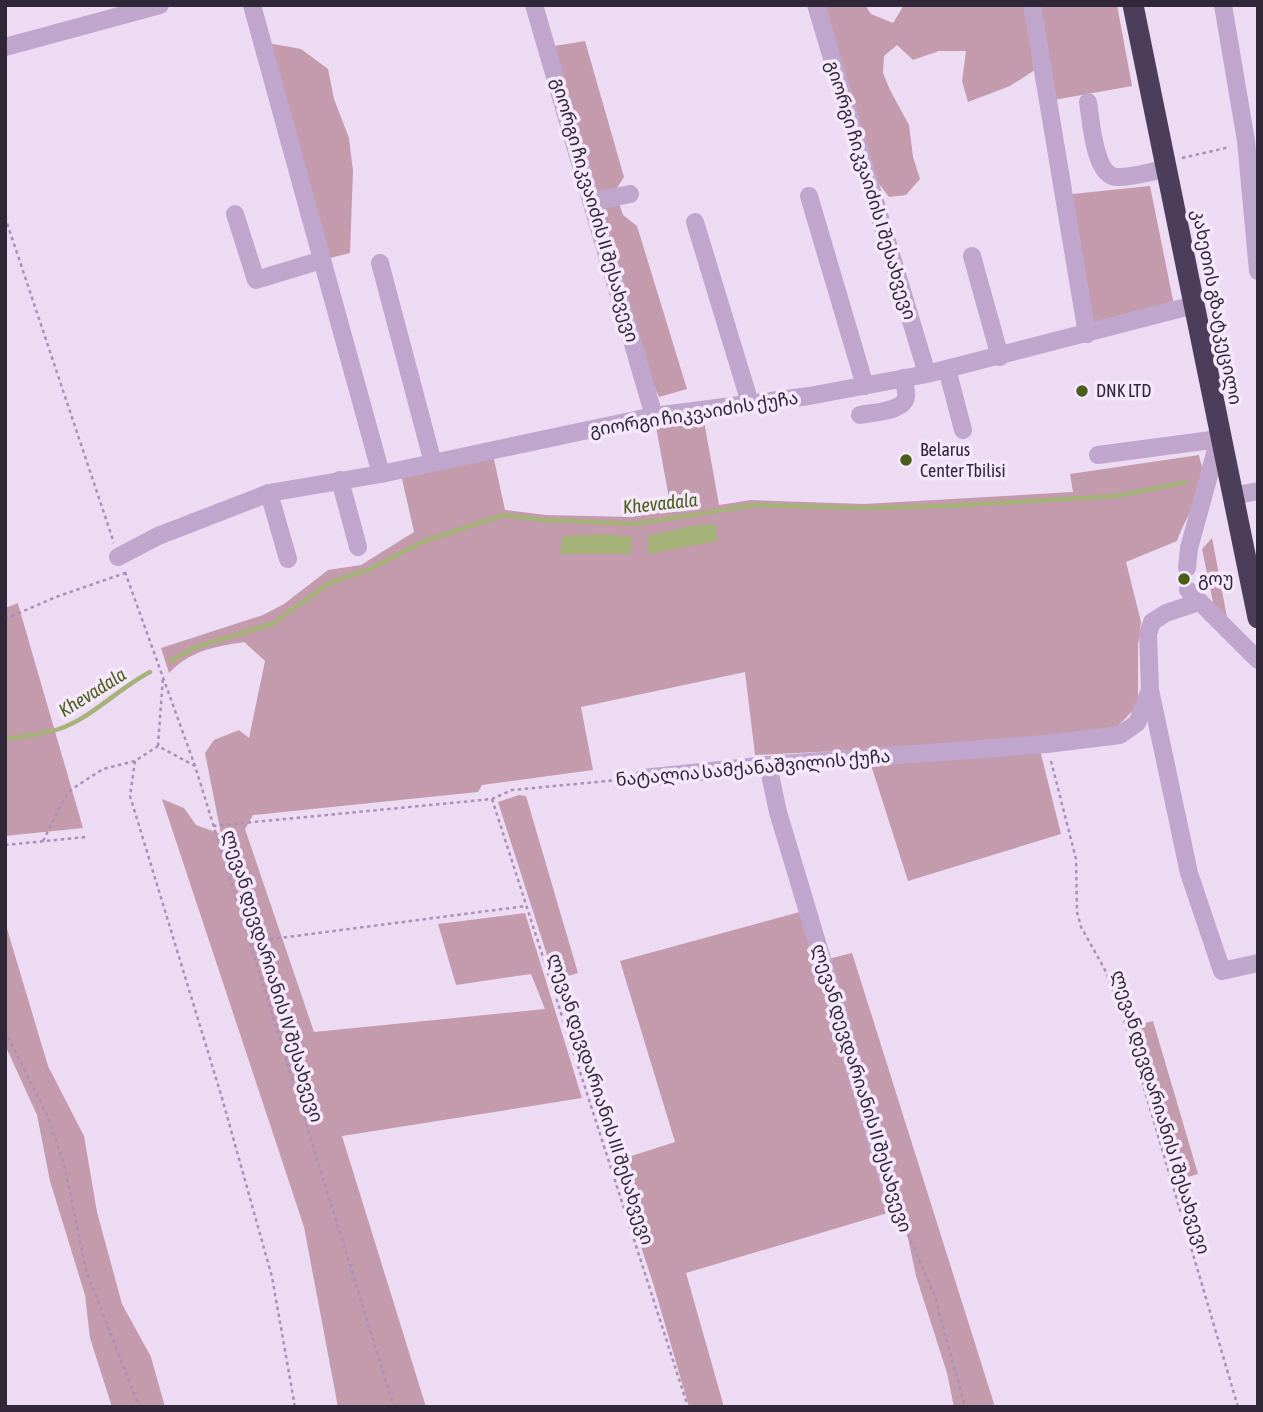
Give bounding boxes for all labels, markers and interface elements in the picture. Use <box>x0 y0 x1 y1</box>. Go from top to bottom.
street label: გიორგი ჩიკვაიძის I შესახვევი <box>821 58 921 322</box>
street label: გიორგი ჩიკვაიძის II შესახვევი <box>547 75 643 345</box>
street label: კახეთის გზატკეცილი <box>1187 207 1247 407</box>
place label: DNK LTD <box>1096 380 1151 401</box>
marker: DNK LTD <box>1074 383 1090 399</box>
street label: გიორგი ჩიკვაიძის ქუჩა <box>588 387 800 441</box>
place label: Belarus Center Tbilisi <box>920 439 1006 481</box>
marker: Belarus Center Tbilisi <box>898 452 914 468</box>
water label: Khevadala <box>622 488 699 518</box>
place label: გოუ <box>1198 568 1234 590</box>
marker: გოუ <box>1176 571 1192 587</box>
water label: Khevadala <box>54 663 130 721</box>
street label: ნატალია სამქანაშვილის ქუჩა <box>615 745 891 791</box>
street label: ლევან დევდარიანის IV შესახვევი <box>218 827 328 1125</box>
street label: ლევან დევდარიანის II შესახვევი <box>808 941 916 1235</box>
street label: ლევან დევდარიანის III შესახვევი <box>543 950 659 1248</box>
street label: ლევან დევდარიანის I შესახვევი <box>1107 967 1215 1257</box>

